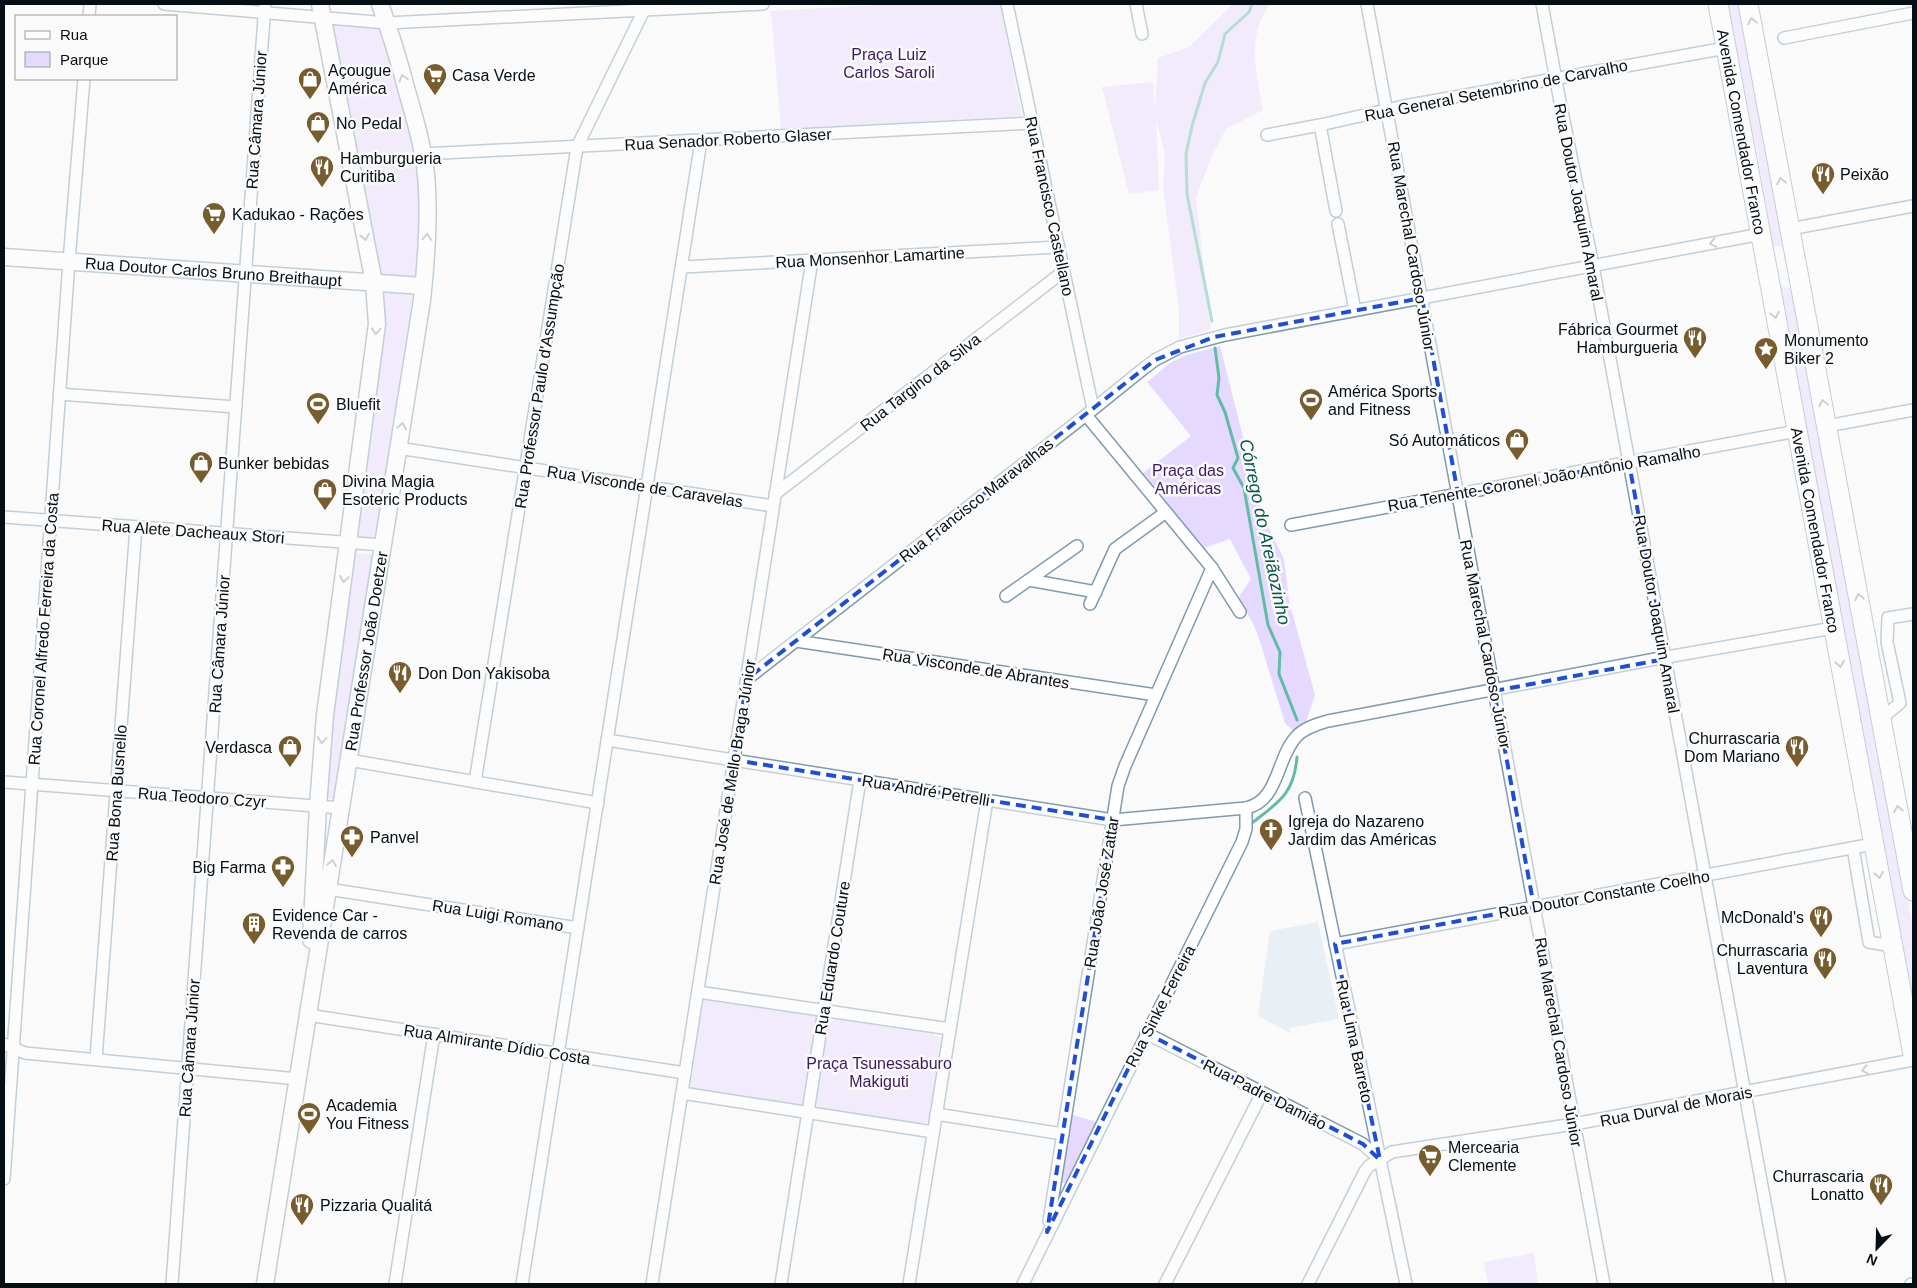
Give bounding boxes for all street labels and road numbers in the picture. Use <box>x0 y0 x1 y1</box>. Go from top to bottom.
street label: Avenida Comendador Franco <box>1714 28 1769 236</box>
street label: Rua Câmara Júnior <box>243 50 270 190</box>
street label: Rua General Setembrino de Carvalho <box>1363 57 1629 124</box>
street label: Rua Doutor Joaquim Amaral <box>1551 102 1606 302</box>
street label: Rua Francisco Castellano <box>1022 115 1077 298</box>
street label: Rua Senador Roberto Glaser <box>624 126 833 153</box>
street label: Rua Marechal Cardoso Júnior <box>1385 140 1438 353</box>
street label: Rua Monsenhor Lamartine <box>775 244 965 271</box>
street label: Rua Doutor Carlos Bruno Breithaupt <box>85 255 343 289</box>
street label: Rua Professor Paulo d'Assumpção <box>512 262 567 510</box>
street label: Rua Targino da Silva <box>857 330 984 434</box>
street label: Avenida Comendador Franco <box>1788 426 1843 634</box>
street label: Rua Francisco Maravalhas <box>896 435 1057 566</box>
street label: Rua Tenente-Coronel João Antônio Ramalho <box>1386 443 1702 514</box>
street label: Rua Visconde de Caravelas <box>546 463 744 510</box>
street label: Rua Coronel Alfredo Ferreira da Costa <box>25 492 62 766</box>
street label: Rua Doutor Joaquim Amaral <box>1631 514 1682 715</box>
street label: Rua Alete Dacheaux Stori <box>101 517 285 546</box>
street label: Rua Marechal Cardoso Júnior <box>1457 538 1514 751</box>
street label: Rua Professor João Doetzer <box>342 549 391 752</box>
street label: Rua Câmara Júnior <box>206 574 233 714</box>
street label: Rua Visconde de Abrantes <box>881 645 1071 692</box>
street label: Rua José de Mello Braga Júnior <box>706 658 759 886</box>
street label: Rua Bona Busnello <box>103 724 130 862</box>
street label: Rua André Petrelli <box>861 772 991 809</box>
street label: Rua Teodoro Czyr <box>137 785 267 811</box>
street label: Rua João José Zattar <box>1081 815 1122 969</box>
street label: Rua Doutor Constante Coelho <box>1497 867 1711 921</box>
street label: Rua Eduardo Couture <box>812 880 853 1036</box>
street label: Rua Luigi Romano <box>431 897 565 934</box>
street label: Rua Marechal Cardoso Júnior <box>1532 936 1585 1149</box>
street label: Rua Sinke Ferreira <box>1122 942 1199 1070</box>
street label: Rua Câmara Júnior <box>176 978 203 1118</box>
street label: Rua Lima Barreto <box>1333 978 1376 1104</box>
street label: Rua Almirante Dídio Costa <box>402 1021 591 1068</box>
street label: Rua Padre Damião <box>1200 1056 1329 1133</box>
street label: Rua Durval de Morais <box>1599 1083 1754 1130</box>

